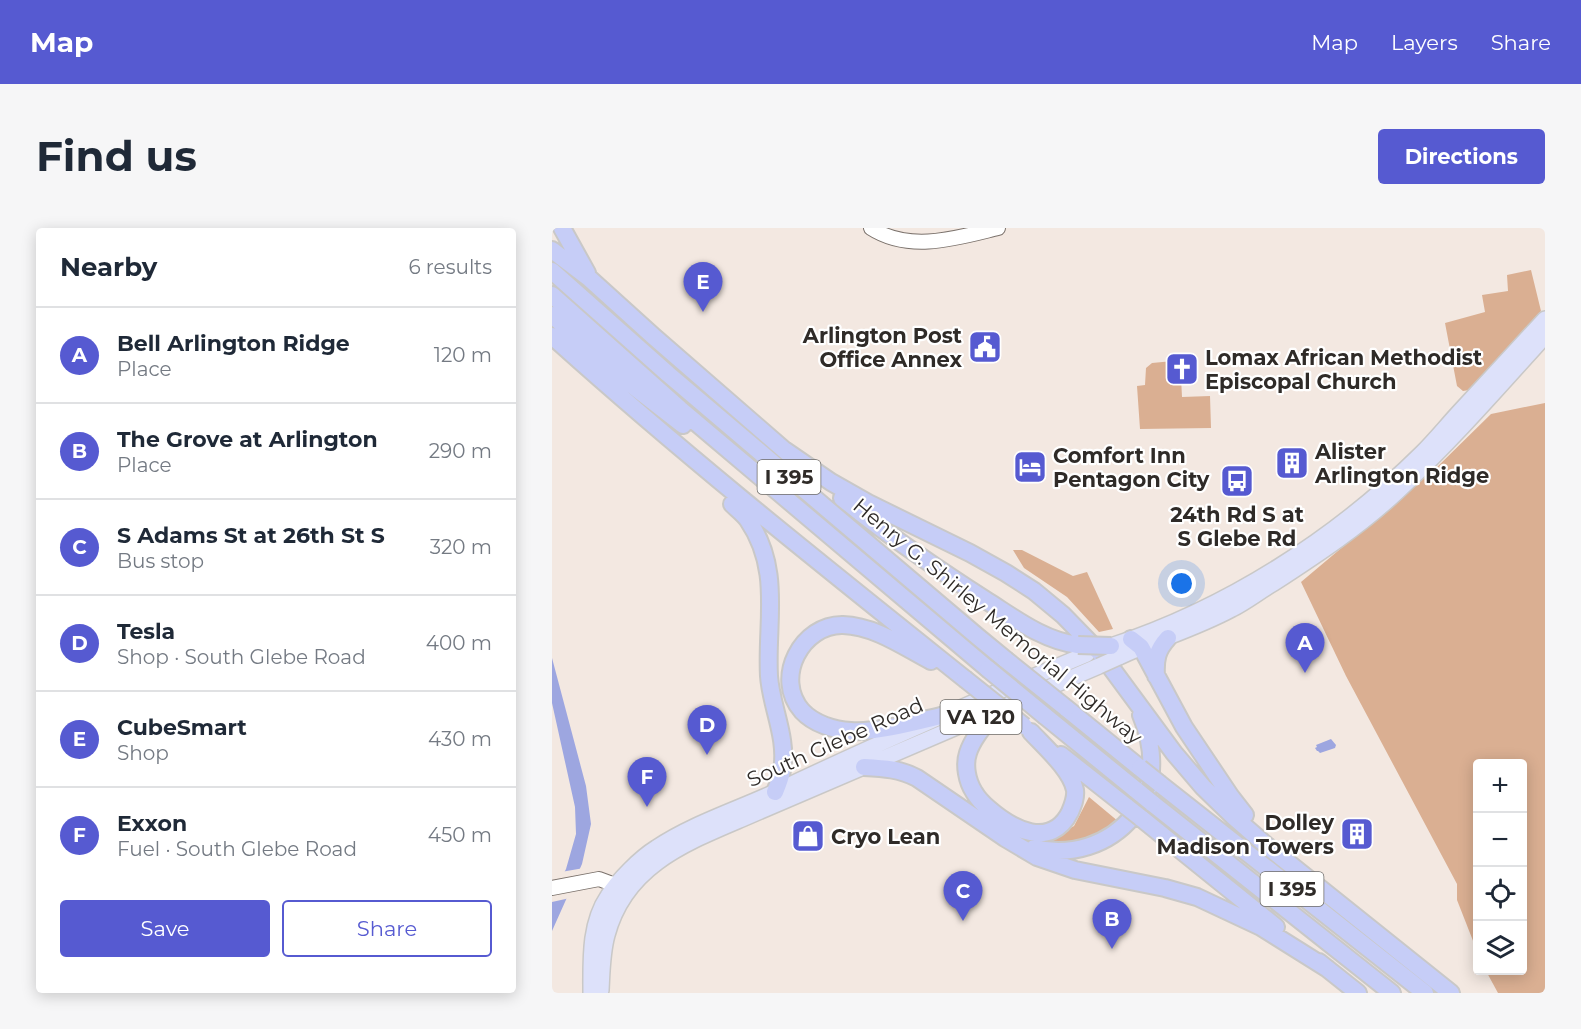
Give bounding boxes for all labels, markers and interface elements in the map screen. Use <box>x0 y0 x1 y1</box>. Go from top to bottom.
text: Map <box>30 25 93 59</box>
text: Map <box>1311 30 1358 55</box>
text: Layers <box>1391 30 1458 55</box>
text: Share <box>1491 30 1551 55</box>
button: Directions <box>1378 129 1545 184</box>
text: Find us <box>36 130 197 182</box>
text: Nearby <box>60 251 157 283</box>
text: 6 results <box>408 255 492 279</box>
pin: E <box>684 262 722 312</box>
place label: Arlington Post Office Annex <box>802 323 962 372</box>
public building icon: Arlington Post Office Annex <box>967 329 1003 365</box>
text: Bell Arlington Ridge <box>117 330 350 357</box>
text: A <box>72 343 87 367</box>
text: 120 m <box>434 343 492 367</box>
place label: Lomax African Methodist Episcopal Church <box>1205 345 1482 394</box>
church icon: Lomax African Methodist Episcopal Church <box>1164 351 1200 387</box>
text: Place <box>117 357 172 381</box>
text: The Grove at Arlington <box>117 426 378 453</box>
text: B <box>72 439 87 463</box>
text: 290 m <box>429 439 492 463</box>
place label: Alister Arlington Ridge <box>1314 439 1489 488</box>
place label: Comfort Inn Pentagon City <box>1053 443 1210 492</box>
building icon: Alister Arlington Ridge <box>1274 445 1310 481</box>
hotel icon: Comfort Inn Pentagon City <box>1012 449 1048 485</box>
text: Place <box>117 453 172 477</box>
road number: I 395 <box>758 460 820 494</box>
bus stop icon: 24th Rd S at S Glebe Rd <box>1219 463 1255 499</box>
street label: Henry G. Shirley Memorial Highway <box>848 493 1148 750</box>
place label: 24th Rd S at S Glebe Rd <box>1170 502 1304 551</box>
text: S Adams St at 26th St S <box>117 522 385 549</box>
text: C <box>72 535 87 559</box>
text: 320 m <box>430 535 492 559</box>
text: Bus stop <box>117 549 204 573</box>
your location <box>1167 569 1196 598</box>
text: Tesla <box>117 618 175 645</box>
pin: A <box>1286 624 1324 673</box>
text: D <box>71 631 88 655</box>
text: 400 m <box>426 631 492 655</box>
text: Shop · South Glebe Road <box>117 645 366 669</box>
street label: South Glebe Road <box>743 692 927 792</box>
road number: VA 120 <box>940 700 1022 734</box>
pin: D <box>688 706 726 755</box>
text: CubeSmart <box>117 714 247 741</box>
text: E <box>73 727 86 751</box>
text: 430 m <box>428 727 492 751</box>
text: Shop <box>117 741 169 765</box>
pin: F <box>628 758 667 807</box>
map controls <box>1473 759 1527 975</box>
button: + <box>1473 759 1527 813</box>
text: Exxon <box>117 810 187 837</box>
place label: Dolley Madison Towers <box>1157 810 1334 859</box>
button: − <box>1473 813 1527 867</box>
building icon: Dolley Madison Towers <box>1339 816 1375 852</box>
shop icon: Cryo Lean <box>790 818 826 854</box>
text: F <box>73 823 86 847</box>
text: 450 m <box>428 823 492 847</box>
place label: Cryo Lean <box>831 824 940 849</box>
text: Fuel · South Glebe Road <box>117 837 357 861</box>
button: locate <box>1473 867 1527 921</box>
pin: C <box>944 872 982 921</box>
road number: I 395 <box>1260 872 1323 906</box>
button: Save <box>60 900 270 957</box>
button: Share <box>282 900 492 957</box>
pin: B <box>1092 900 1132 949</box>
button: layers <box>1473 921 1527 975</box>

